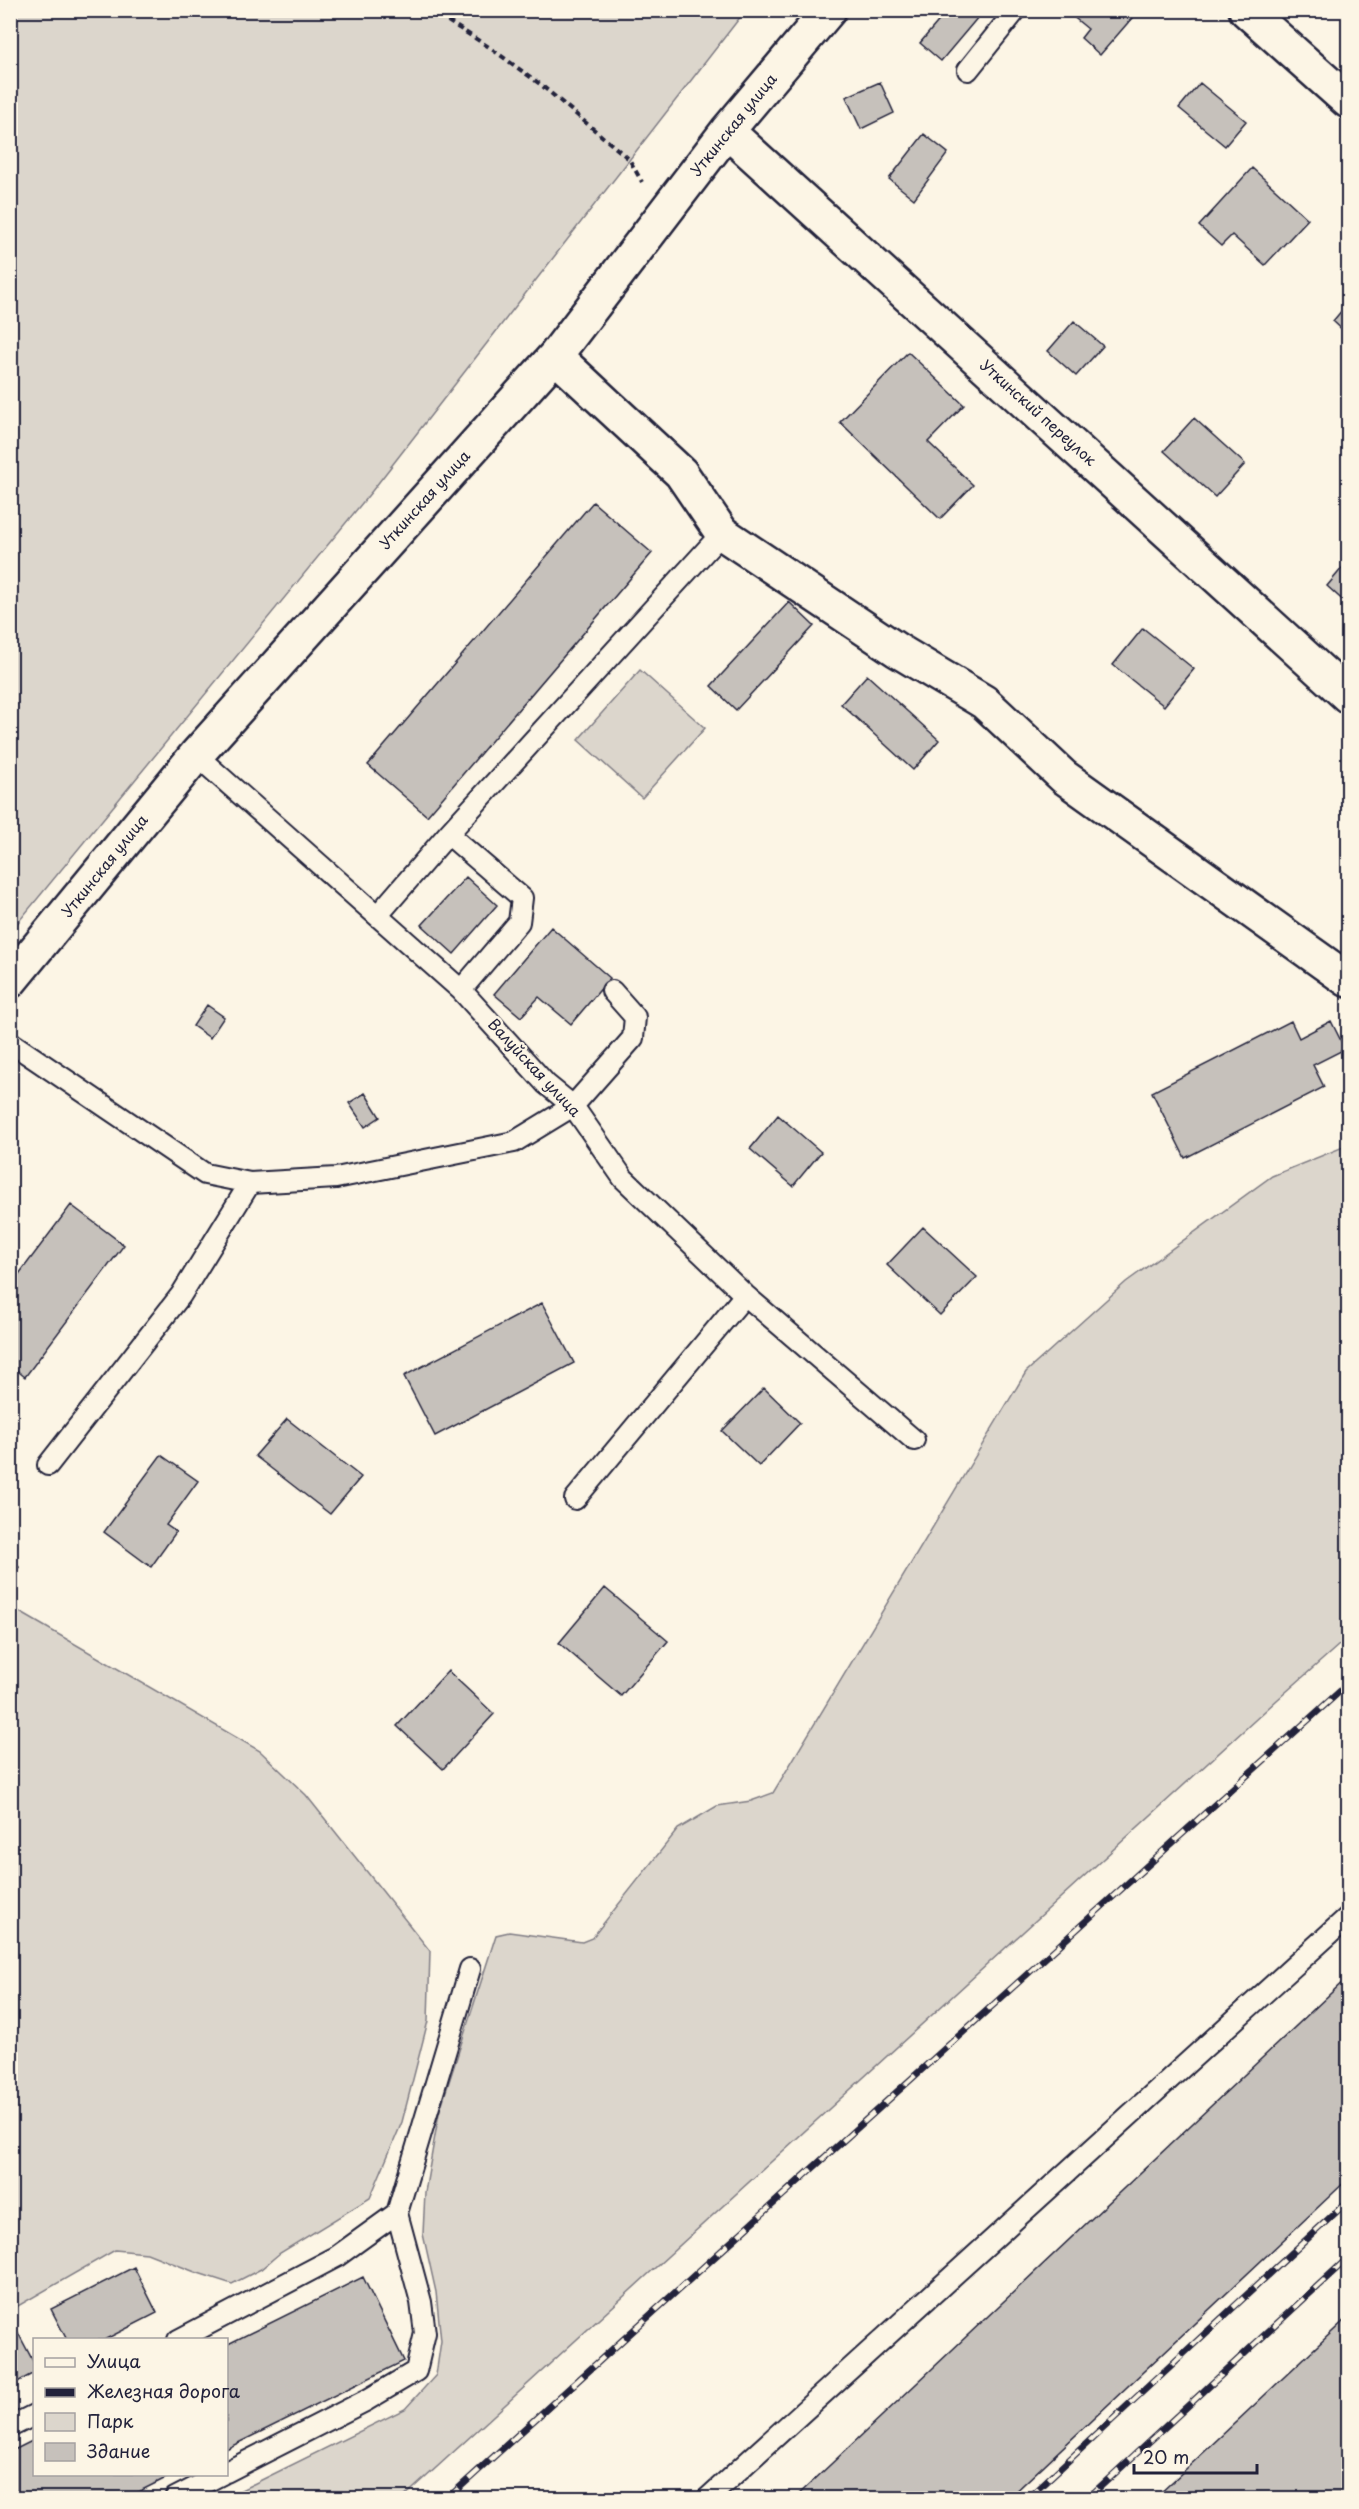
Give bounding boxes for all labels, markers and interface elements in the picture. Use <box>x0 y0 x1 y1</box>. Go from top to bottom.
street label: Уткинская улица <box>684 67 782 180</box>
street label: Уткинский переулок <box>976 353 1102 470</box>
street label: Уткинская улица <box>373 444 475 554</box>
street label: Уткинская улица <box>55 808 153 921</box>
street label: Валуйская улица <box>483 1013 587 1122</box>
legend <box>33 2338 228 2476</box>
text: Улица <box>87 2347 141 2374</box>
text: Железная дорога <box>87 2377 241 2404</box>
text: Парк <box>87 2407 134 2434</box>
text: Здание <box>87 2437 150 2464</box>
scale bar <box>1134 2437 1257 2475</box>
text: 20 m <box>1143 2443 1189 2470</box>

